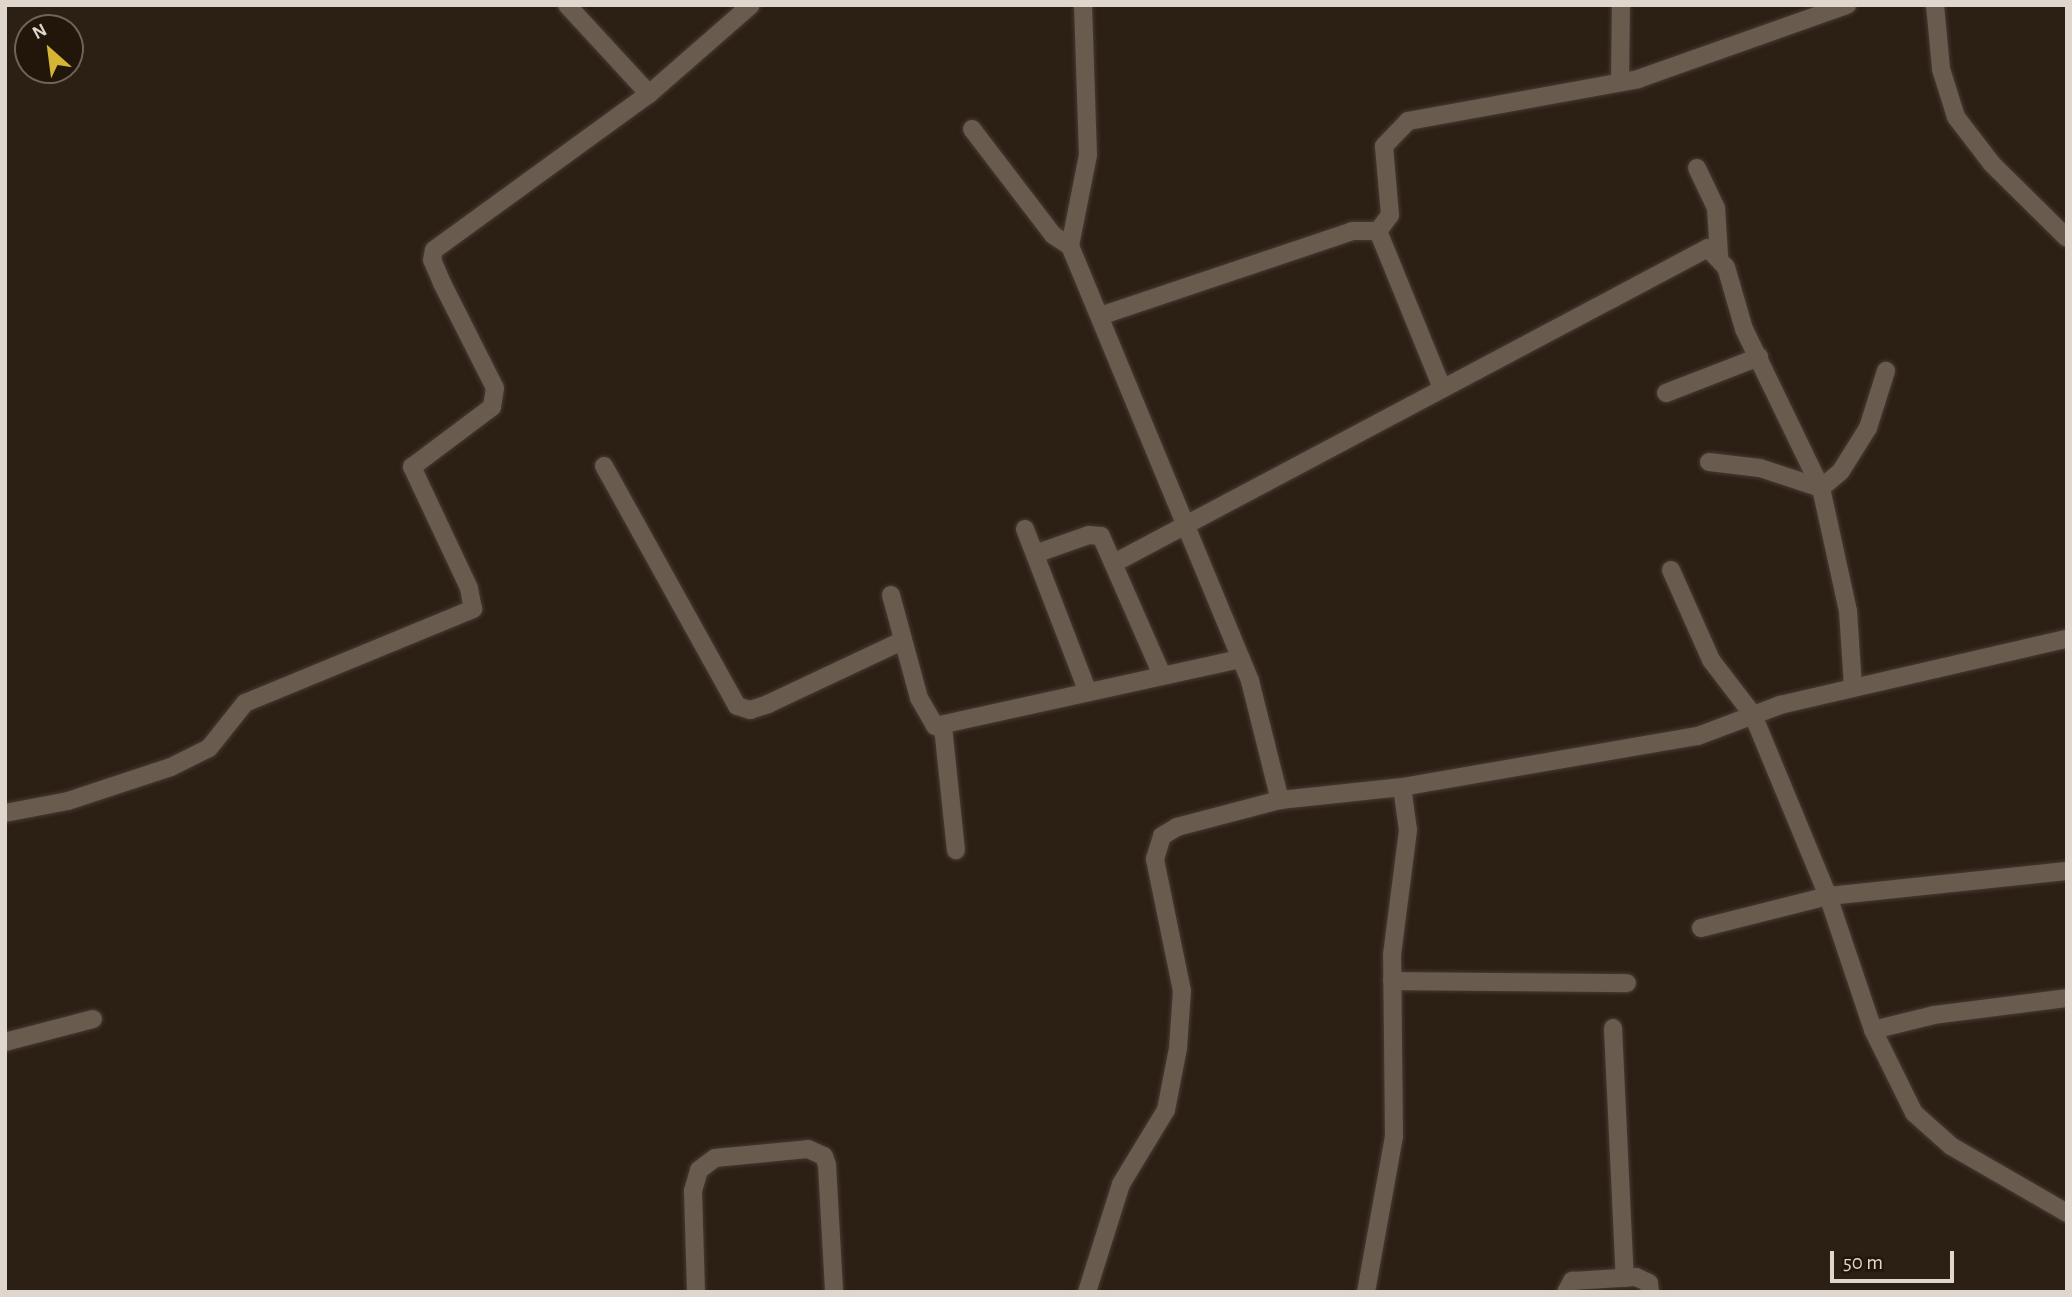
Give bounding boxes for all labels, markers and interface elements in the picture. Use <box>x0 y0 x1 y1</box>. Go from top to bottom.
north arrow <box>14 14 84 84</box>
text: N <box>30 20 50 43</box>
scale bar <box>1834 1238 1958 1282</box>
text: 50 m <box>1843 1252 1883 1273</box>

